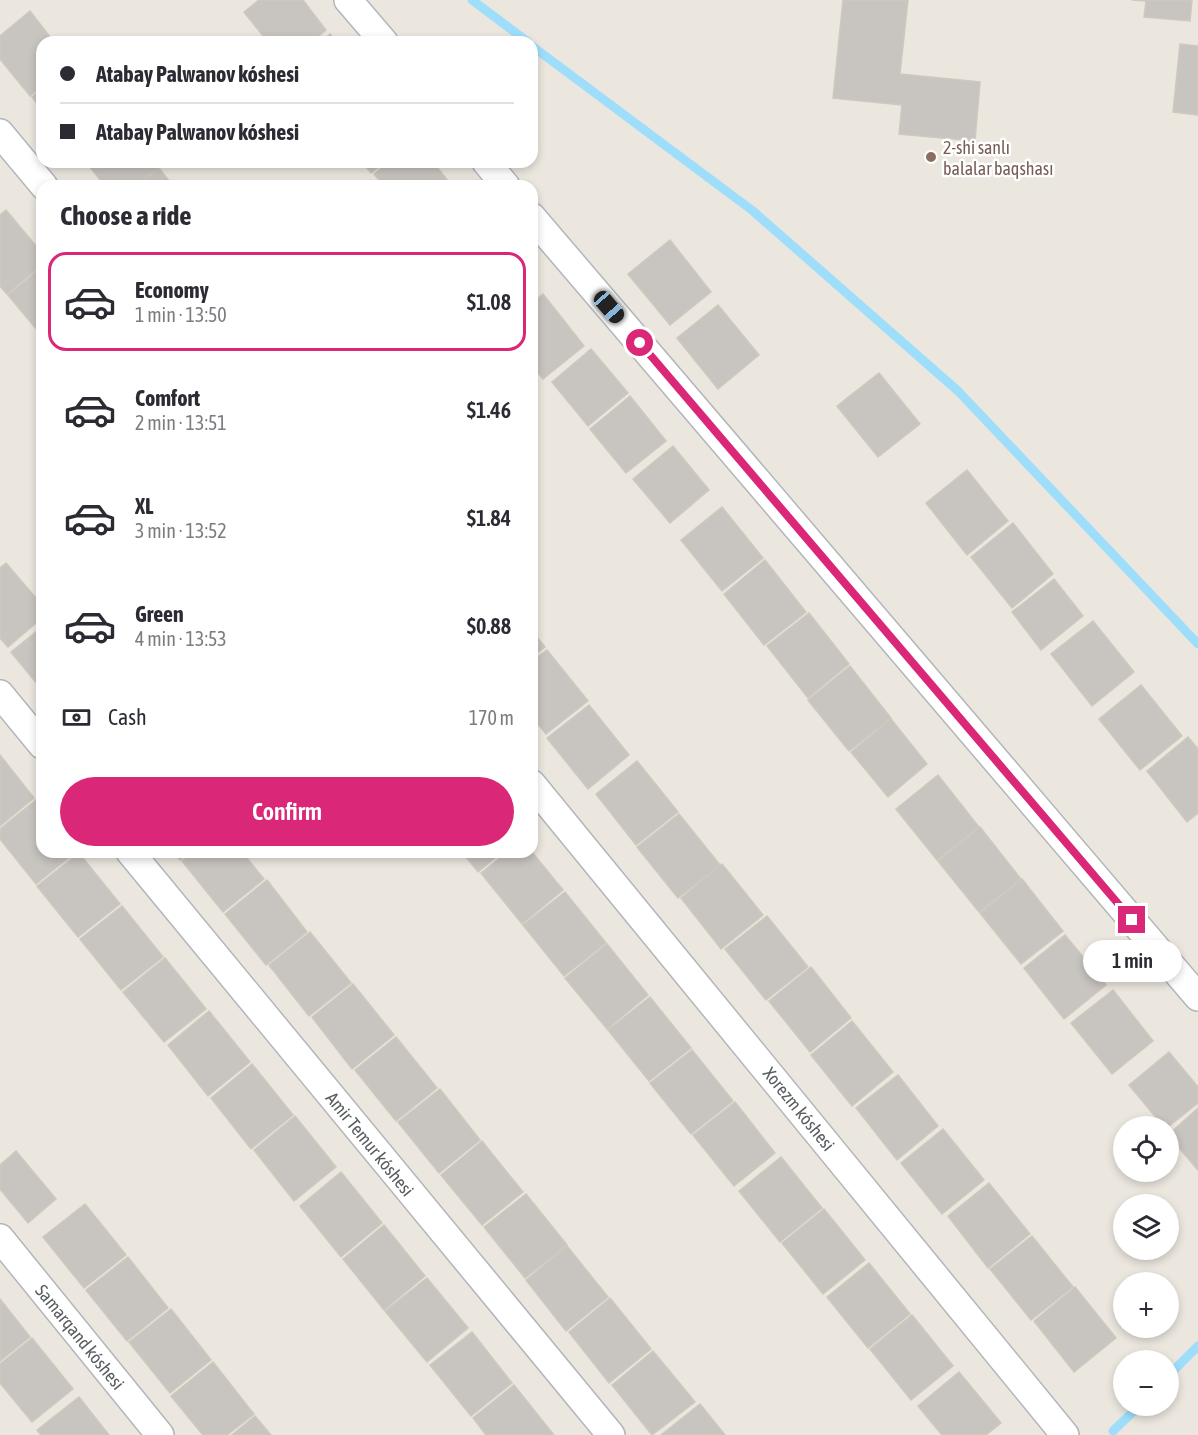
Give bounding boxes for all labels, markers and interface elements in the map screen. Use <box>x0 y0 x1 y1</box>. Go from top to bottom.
text: Atabay Palwanov kóshesi <box>96 61 299 87</box>
text: Atabay Palwanov kóshesi <box>96 119 299 145</box>
place label: 2-shi sanlı balalar baqshası <box>943 137 1053 179</box>
marker: 2-shi sanlı balalar baqshası <box>924 150 938 164</box>
text: Choose a ride <box>60 200 192 231</box>
icon: car <box>63 275 117 329</box>
text: Economy <box>135 277 209 303</box>
car <box>590 288 628 326</box>
text: $1.08 <box>467 289 511 315</box>
text: 1 min · 13:50 <box>135 303 227 326</box>
route start <box>626 329 653 356</box>
icon: car <box>63 383 117 437</box>
text: Comfort <box>135 385 200 411</box>
text: $1.46 <box>467 397 511 423</box>
text: 2 min · 13:51 <box>135 411 227 434</box>
icon: car <box>63 491 117 545</box>
text: XL <box>135 493 153 519</box>
text: $1.84 <box>467 505 511 531</box>
text: 3 min · 13:52 <box>135 519 227 542</box>
icon: car <box>63 599 117 653</box>
text: Green <box>135 601 184 627</box>
text: $0.88 <box>467 613 511 639</box>
text: 4 min · 13:53 <box>135 627 227 650</box>
icon: cash <box>60 701 93 734</box>
text: Cash <box>108 704 147 730</box>
text: 170 m <box>469 706 514 729</box>
button: Confirm <box>60 777 514 846</box>
route end <box>1118 906 1145 933</box>
callout: 1 min <box>1082 941 1182 983</box>
text: 1 min <box>1112 949 1153 972</box>
street label: Xorezm kóshesi <box>759 1063 839 1155</box>
street label: Amir Temur kóshesi <box>322 1088 418 1200</box>
map controls <box>1113 1116 1179 1416</box>
button: locate <box>1113 1116 1179 1182</box>
button: layers <box>1113 1194 1179 1260</box>
button: + <box>1113 1272 1179 1338</box>
street label: Samarqand kóshesi <box>31 1280 129 1394</box>
button: − <box>1113 1350 1179 1416</box>

